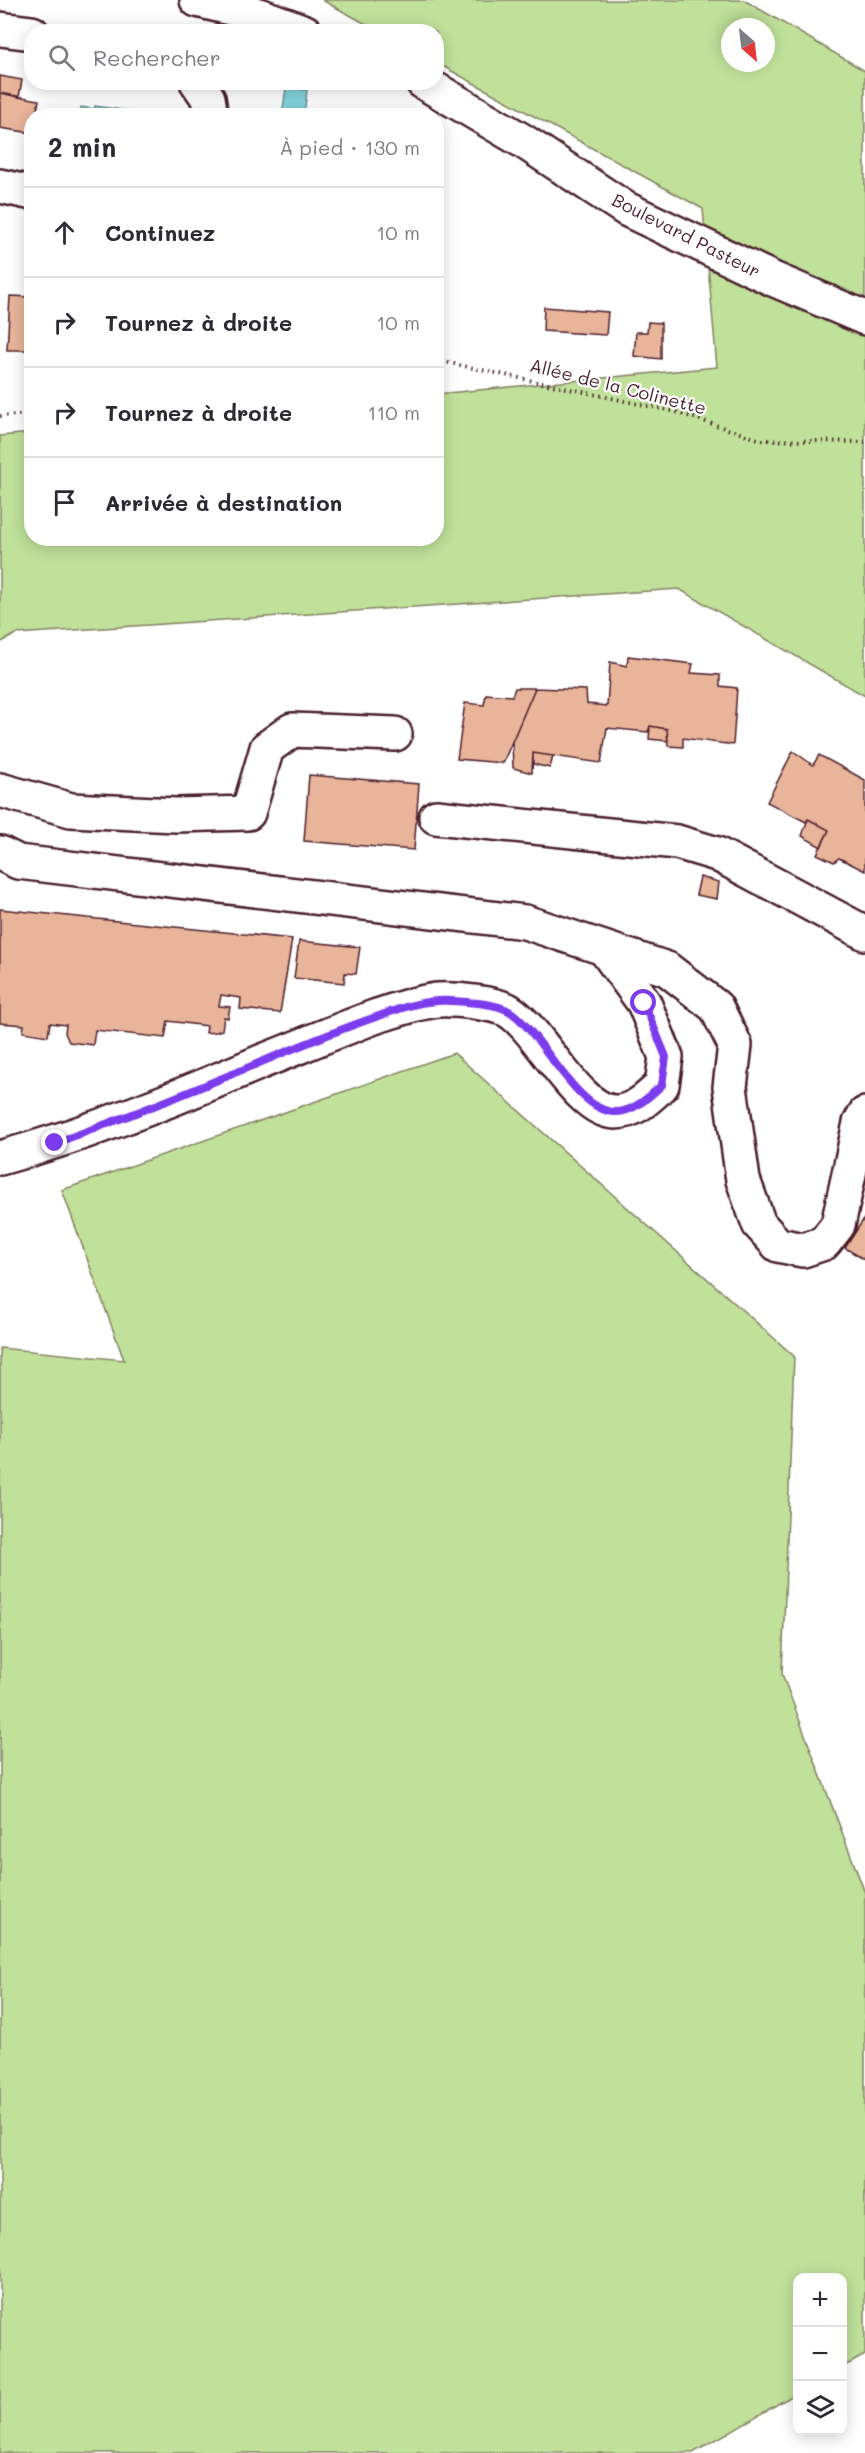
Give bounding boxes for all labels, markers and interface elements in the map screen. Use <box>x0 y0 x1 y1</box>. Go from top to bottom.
north arrow <box>721 18 775 72</box>
search box <box>24 24 444 90</box>
icon: search <box>45 41 78 74</box>
text: Rechercher <box>93 43 221 72</box>
text: 2 min <box>48 130 116 164</box>
text: À pied · 130 m <box>279 134 420 160</box>
street label: Boulevard Pasteur <box>608 187 765 283</box>
icon: ahead <box>48 216 81 249</box>
text: Continuez <box>105 218 215 247</box>
text: 10 m <box>376 219 420 245</box>
icon: right <box>48 306 81 339</box>
text: Tournez à droite <box>105 308 292 337</box>
text: 10 m <box>376 309 420 335</box>
street label: Allée de la Colinette <box>528 352 709 420</box>
icon: right <box>48 396 81 429</box>
text: Tournez à droite <box>105 398 292 427</box>
text: 110 m <box>367 399 420 425</box>
icon: arrive <box>48 486 81 519</box>
text: Arrivée à destination <box>105 488 342 517</box>
route start <box>630 989 656 1015</box>
route end <box>41 1129 67 1155</box>
map controls <box>793 2273 847 2435</box>
button: + <box>793 2273 847 2327</box>
button: − <box>793 2327 847 2381</box>
button: layers <box>793 2381 847 2435</box>

